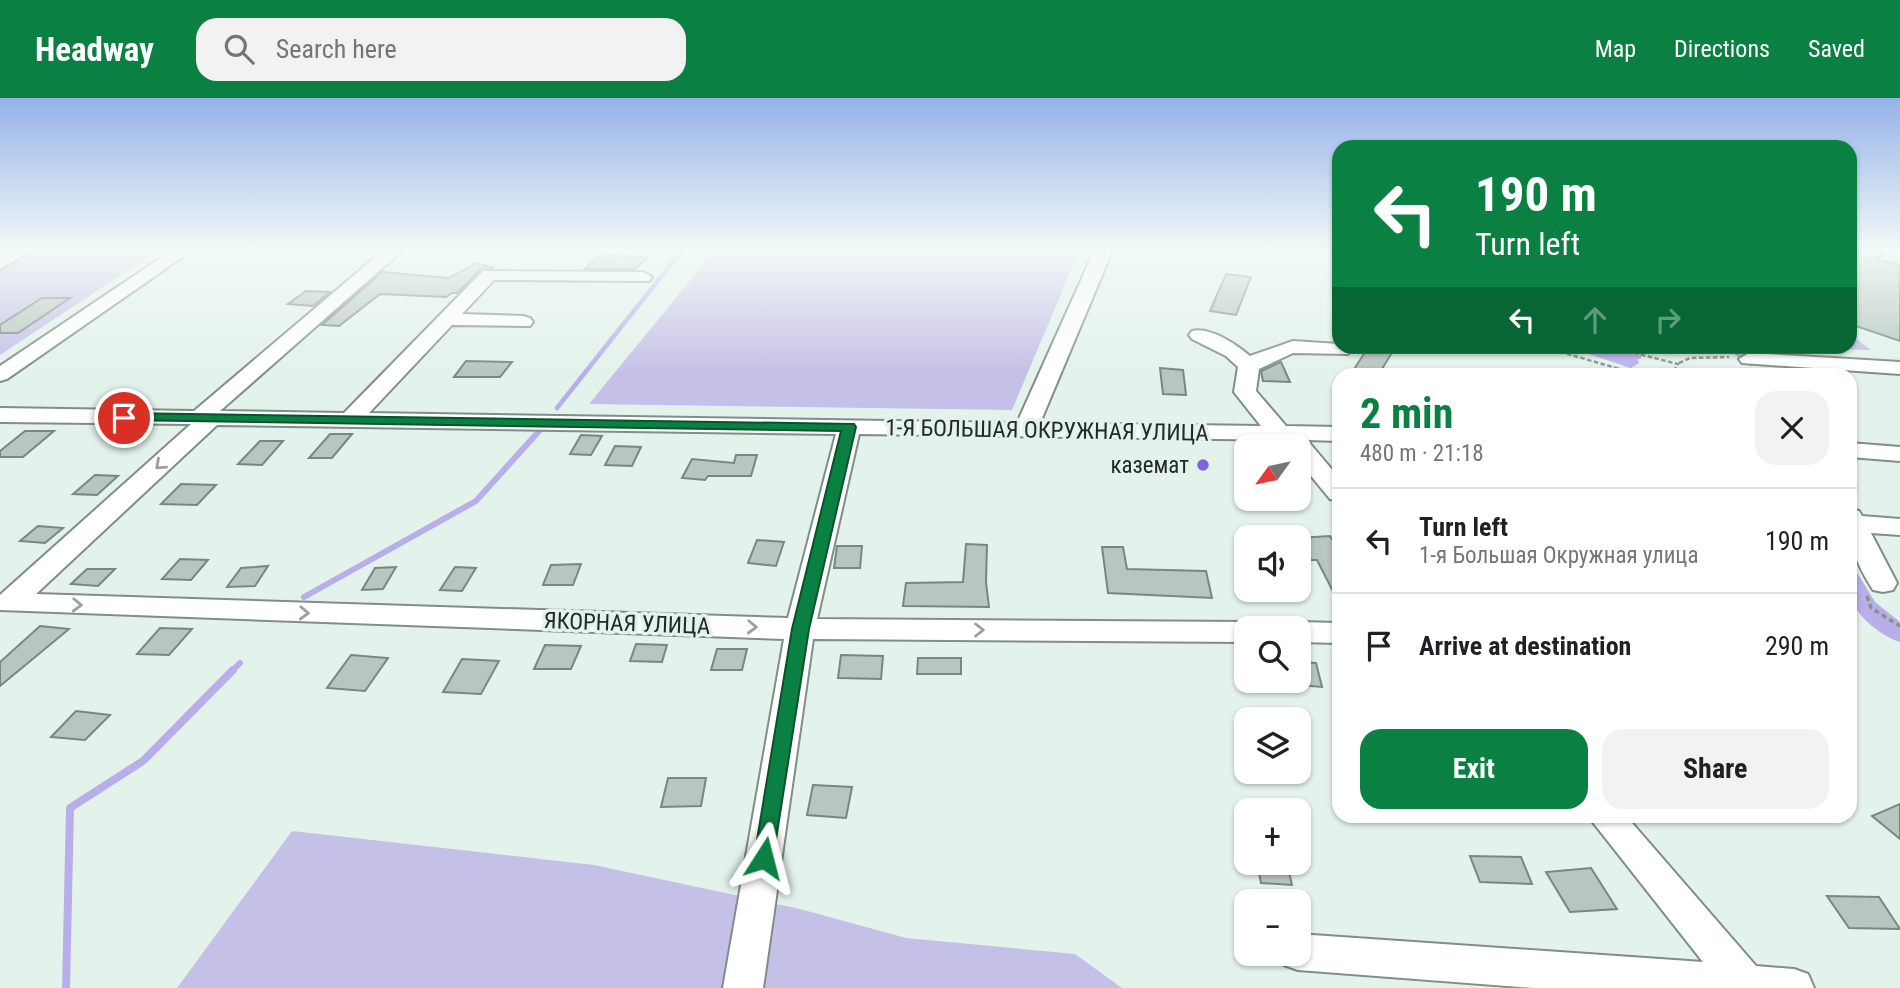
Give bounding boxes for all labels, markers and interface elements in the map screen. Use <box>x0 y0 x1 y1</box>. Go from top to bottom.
search box <box>196 18 686 81</box>
text: Headway <box>35 30 154 69</box>
icon: search <box>220 30 258 68</box>
text: Search here <box>276 34 397 64</box>
text: Map <box>1595 35 1636 63</box>
text: Directions <box>1674 35 1770 63</box>
text: Saved <box>1808 35 1865 63</box>
text: 190 m <box>1475 166 1597 223</box>
icon: left <box>1360 168 1451 259</box>
text: Turn left <box>1475 225 1580 263</box>
icon: left <box>1503 301 1541 339</box>
icon: ahead <box>1576 301 1614 339</box>
icon: right <box>1649 301 1687 339</box>
pin <box>94 388 154 448</box>
text: 2 min <box>1360 389 1453 438</box>
button: close <box>1755 391 1829 465</box>
icon: arrive <box>105 399 143 437</box>
street label: 1-Я БОЛЬШАЯ ОКРУЖНАЯ УЛИЦА <box>885 414 1209 447</box>
north arrow <box>1234 434 1311 511</box>
map controls <box>1234 434 1311 966</box>
text: 480 m · 21:18 <box>1360 440 1484 467</box>
place label: каземат <box>1110 452 1189 479</box>
one-way arrow <box>155 457 168 469</box>
marker: каземат <box>1195 457 1211 473</box>
text: Turn left <box>1419 512 1508 542</box>
icon: left <box>1360 522 1398 560</box>
button: sound <box>1234 525 1311 602</box>
text: 190 m <box>1765 526 1829 556</box>
text: 1-я Большая Окружная улица <box>1419 542 1698 569</box>
one-way arrow <box>72 598 83 613</box>
one-way arrow <box>299 605 310 620</box>
street label: ЯКОРНАЯ УЛИЦА <box>543 607 711 640</box>
button: search <box>1234 616 1311 693</box>
one-way arrow <box>747 620 758 635</box>
one-way arrow <box>975 622 985 638</box>
icon: arrive <box>1360 627 1398 665</box>
text: Arrive at destination <box>1419 631 1631 661</box>
text: 290 m <box>1765 631 1829 661</box>
button: layers <box>1234 707 1311 784</box>
button: Exit <box>1360 729 1588 809</box>
button: Share <box>1602 729 1829 809</box>
button: + <box>1234 798 1311 875</box>
position arrow <box>727 821 801 895</box>
button: − <box>1234 889 1311 966</box>

